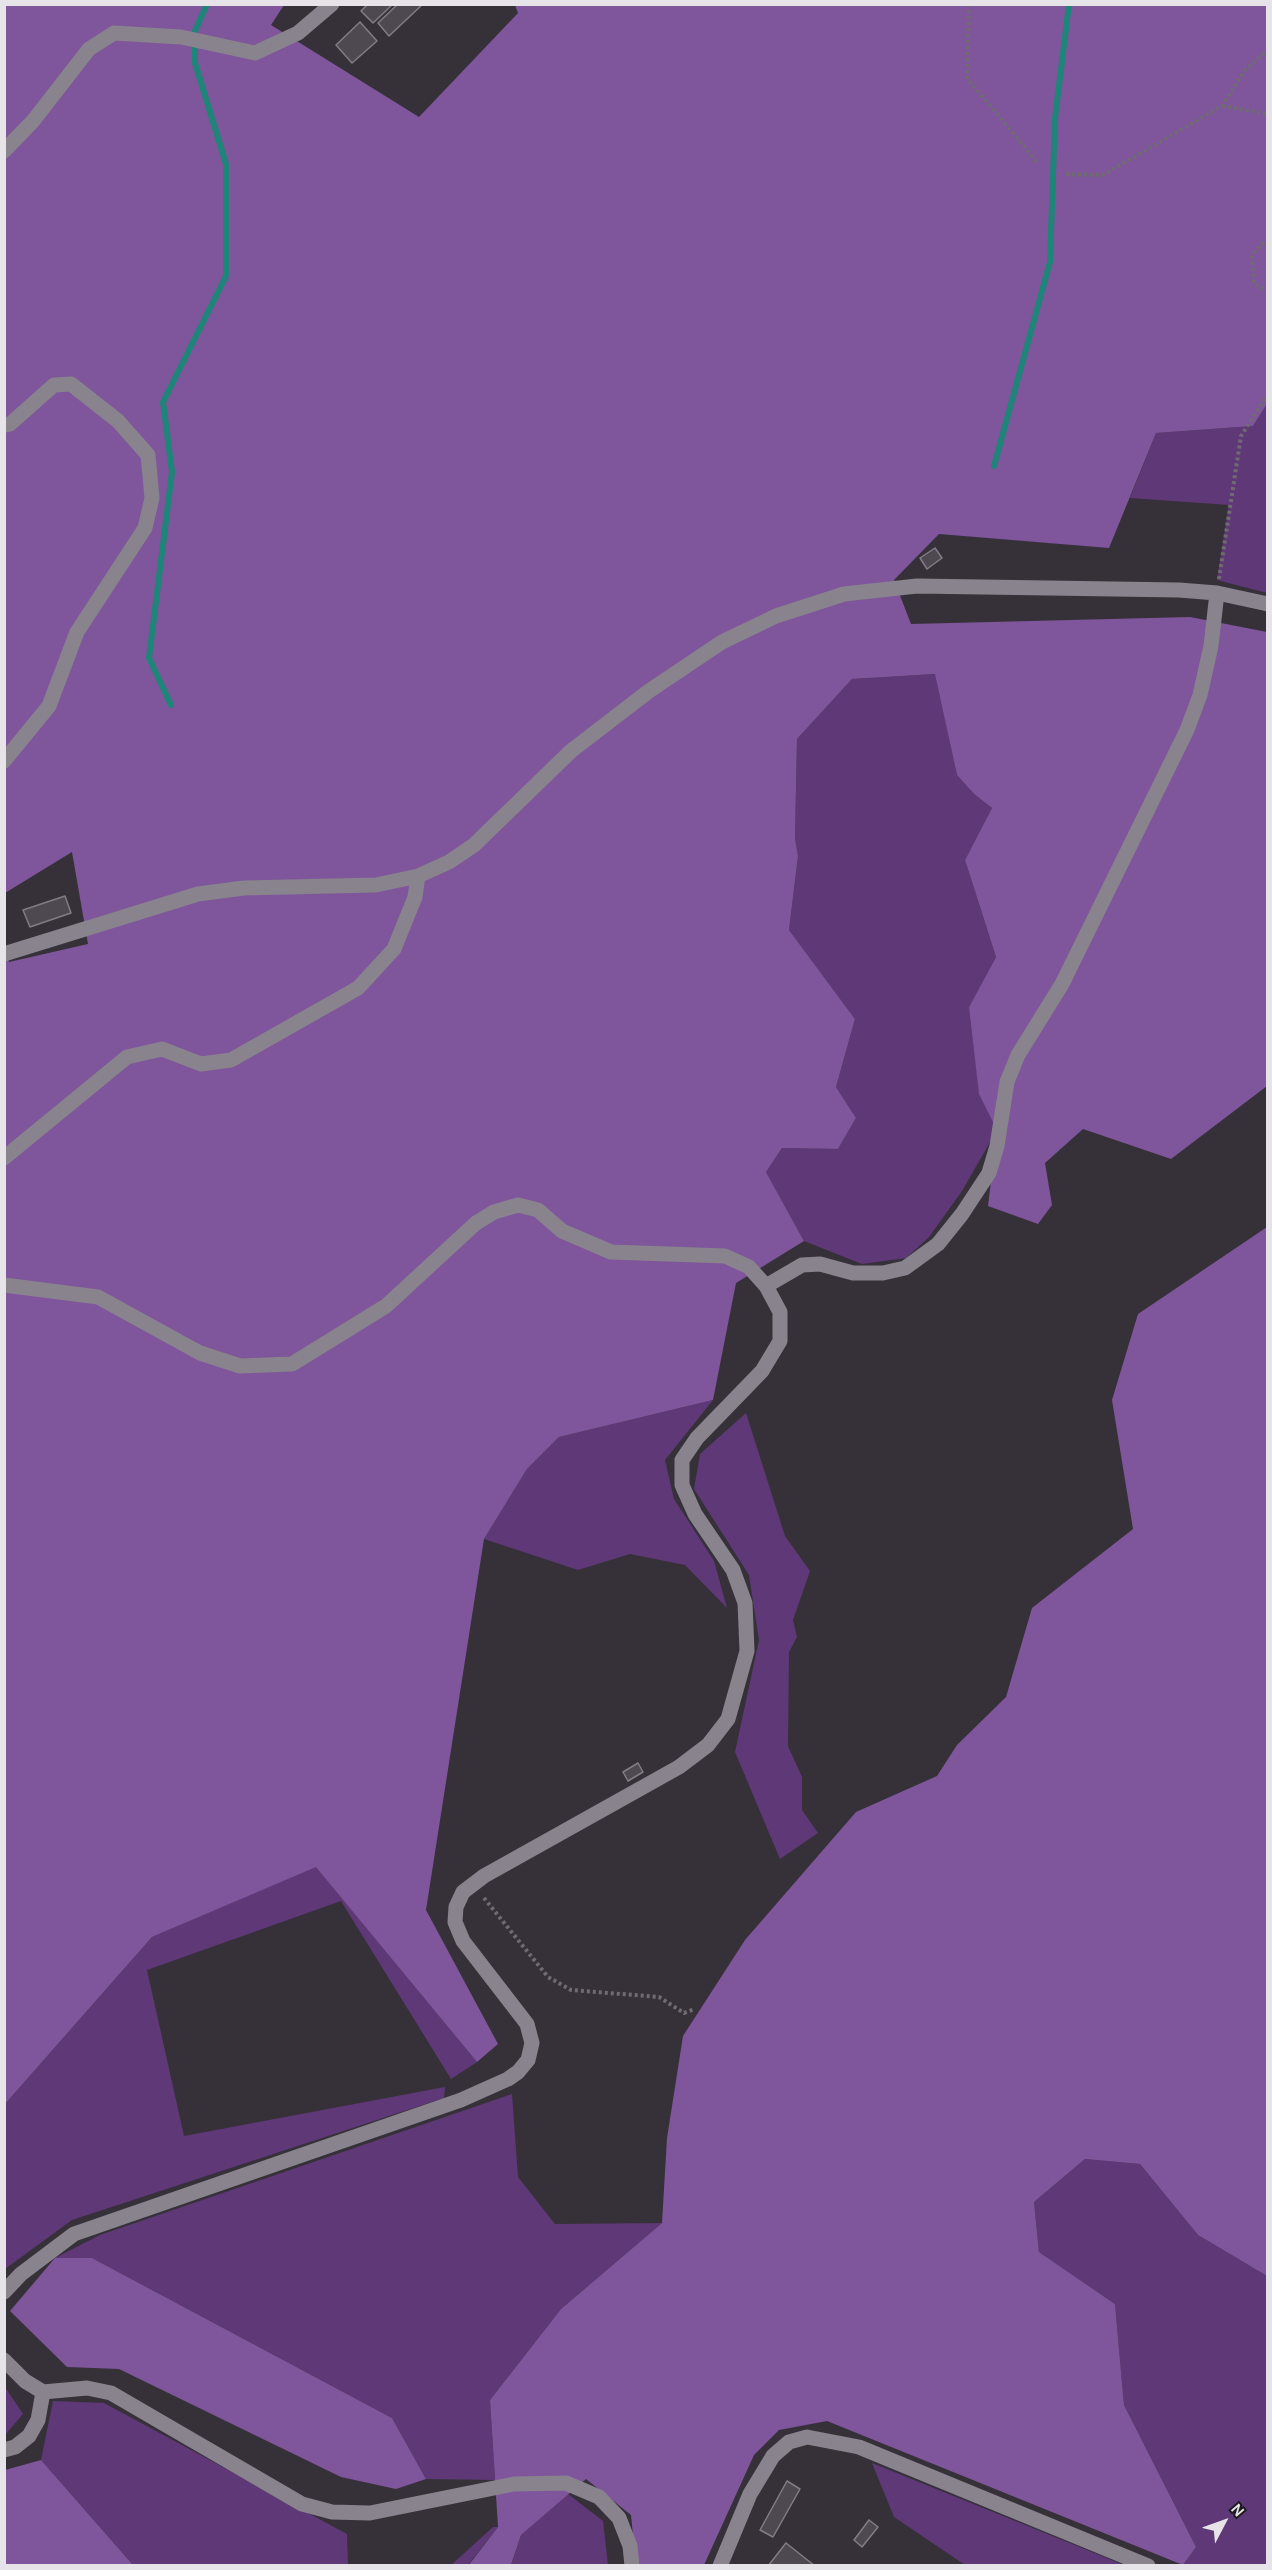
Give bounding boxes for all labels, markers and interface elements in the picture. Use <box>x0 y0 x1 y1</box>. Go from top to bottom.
north arrow <box>1194 2492 1254 2552</box>
text: N <box>1227 2499 1249 2520</box>

